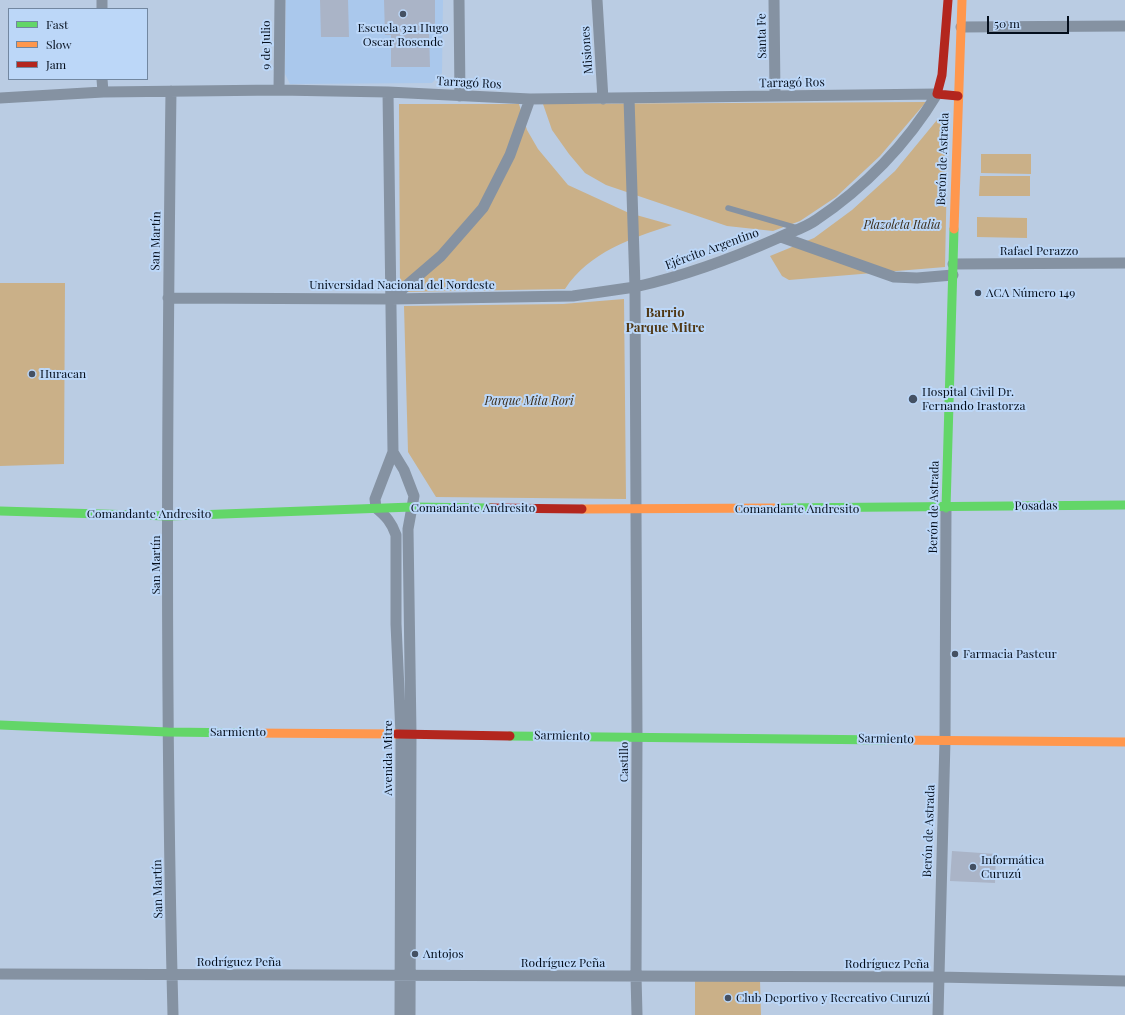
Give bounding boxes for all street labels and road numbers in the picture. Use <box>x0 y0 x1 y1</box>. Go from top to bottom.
street label: Santa Fe <box>754 13 770 59</box>
street label: 9 de Julio <box>259 20 273 70</box>
street label: Misiones <box>578 26 596 74</box>
street label: Tarragó Ros <box>436 74 502 92</box>
street label: Tarragó Ros <box>759 75 825 91</box>
street label: Berón de Astrada <box>934 112 952 206</box>
street label: San Martín <box>148 211 164 271</box>
street label: Ejército Argentino <box>663 225 761 273</box>
street label: Rafael Perazzo <box>1000 244 1078 258</box>
street label: Universidad Nacional del Nordeste <box>309 278 495 292</box>
street label: Berón de Astrada <box>926 460 942 554</box>
street label: Posadas <box>1014 498 1058 514</box>
street label: Comandante Andresito <box>411 501 535 515</box>
street label: Comandante Andresito <box>735 502 859 516</box>
street label: Comandante Andresito <box>87 507 211 521</box>
street label: San Martín <box>149 535 163 595</box>
street label: Avenida Mitre <box>381 720 395 796</box>
street label: Sarmiento <box>210 725 266 739</box>
street label: Sarmiento <box>534 728 590 744</box>
street label: Sarmiento <box>858 731 914 747</box>
street label: Castillo <box>617 742 631 782</box>
street label: Berón de Astrada <box>920 784 938 878</box>
street label: San Martín <box>150 859 166 919</box>
street label: Rodríguez Peña <box>197 955 281 969</box>
street label: Rodríguez Peña <box>521 956 605 970</box>
street label: Rodríguez Peña <box>845 957 929 971</box>

